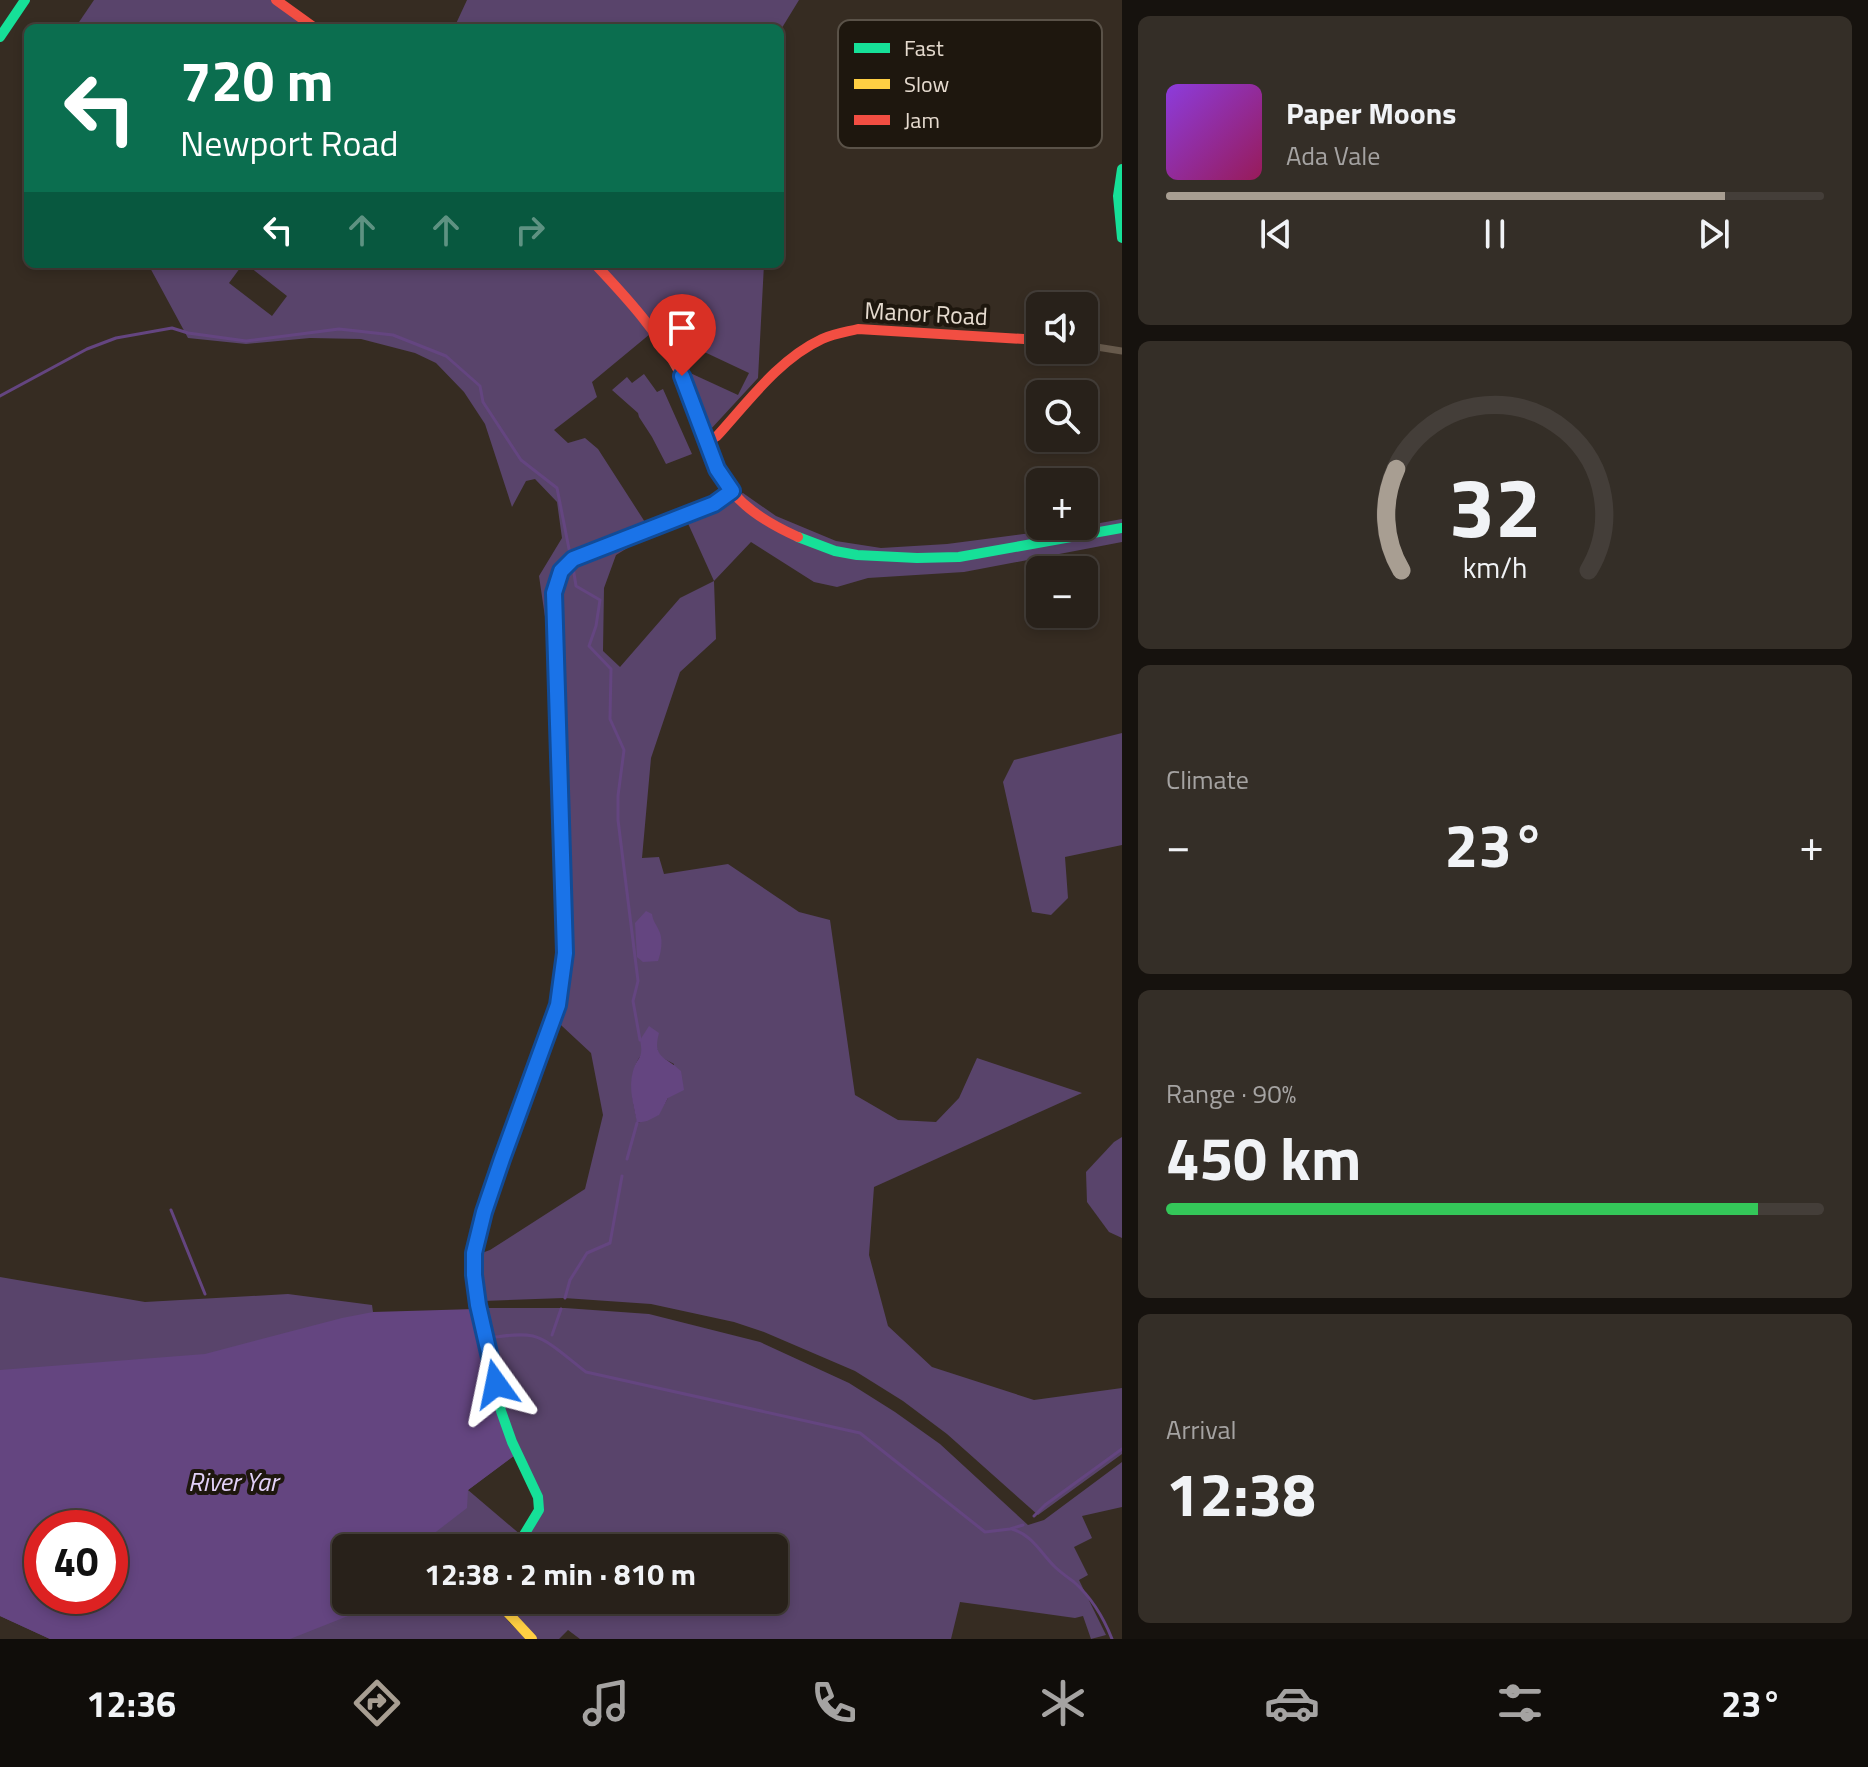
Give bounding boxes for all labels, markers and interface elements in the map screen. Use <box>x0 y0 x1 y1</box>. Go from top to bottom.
legend <box>838 20 1102 148</box>
text: Fast <box>904 31 944 65</box>
text: 720 m <box>180 38 333 123</box>
icon: left <box>48 56 152 160</box>
text: Slow <box>904 67 950 101</box>
text: Paper Moons <box>1286 90 1456 136</box>
text: Jam <box>904 103 940 137</box>
text: Newport Road <box>180 115 399 170</box>
text: Ada Vale <box>1286 136 1380 175</box>
icon: left <box>256 208 300 252</box>
icon: ahead <box>340 208 384 252</box>
icon: ahead <box>424 208 468 252</box>
icon: right <box>508 208 552 252</box>
icon: previous <box>1254 212 1298 256</box>
icon: pause <box>1473 212 1517 256</box>
icon: next <box>1692 212 1736 256</box>
street label: Manor Road <box>864 292 989 334</box>
map controls <box>1026 292 1098 628</box>
button: sound <box>1026 292 1098 364</box>
pin <box>648 294 716 376</box>
icon: arrive <box>660 306 704 350</box>
button: search <box>1026 380 1098 452</box>
text: 32 <box>1448 442 1542 568</box>
button: + <box>1026 468 1098 540</box>
text: km/h <box>1463 546 1527 589</box>
button: − <box>1026 556 1098 628</box>
text: Climate <box>1166 760 1249 799</box>
text: 23° <box>1445 799 1545 890</box>
text: − <box>1166 811 1191 878</box>
text: + <box>1799 811 1824 878</box>
text: Range · 90% <box>1166 1074 1296 1113</box>
text: 450 km <box>1166 1112 1361 1203</box>
position arrow <box>454 1342 538 1426</box>
text: Arrival <box>1166 1410 1237 1449</box>
text: 12:38 <box>1166 1448 1316 1539</box>
water label: River Yar <box>188 1462 281 1501</box>
speed limit sign: 40 <box>24 1510 128 1614</box>
text: 12:38 · 2 min · 810 m <box>424 1551 696 1597</box>
icon: directions <box>349 1675 405 1731</box>
icon: music <box>578 1675 634 1731</box>
icon: phone <box>806 1675 862 1731</box>
icon: climate <box>1035 1675 1091 1731</box>
icon: car <box>1264 1675 1320 1731</box>
icon: filters <box>1492 1675 1548 1731</box>
text: 12:36 <box>86 1676 176 1731</box>
text: 23° <box>1721 1676 1782 1731</box>

